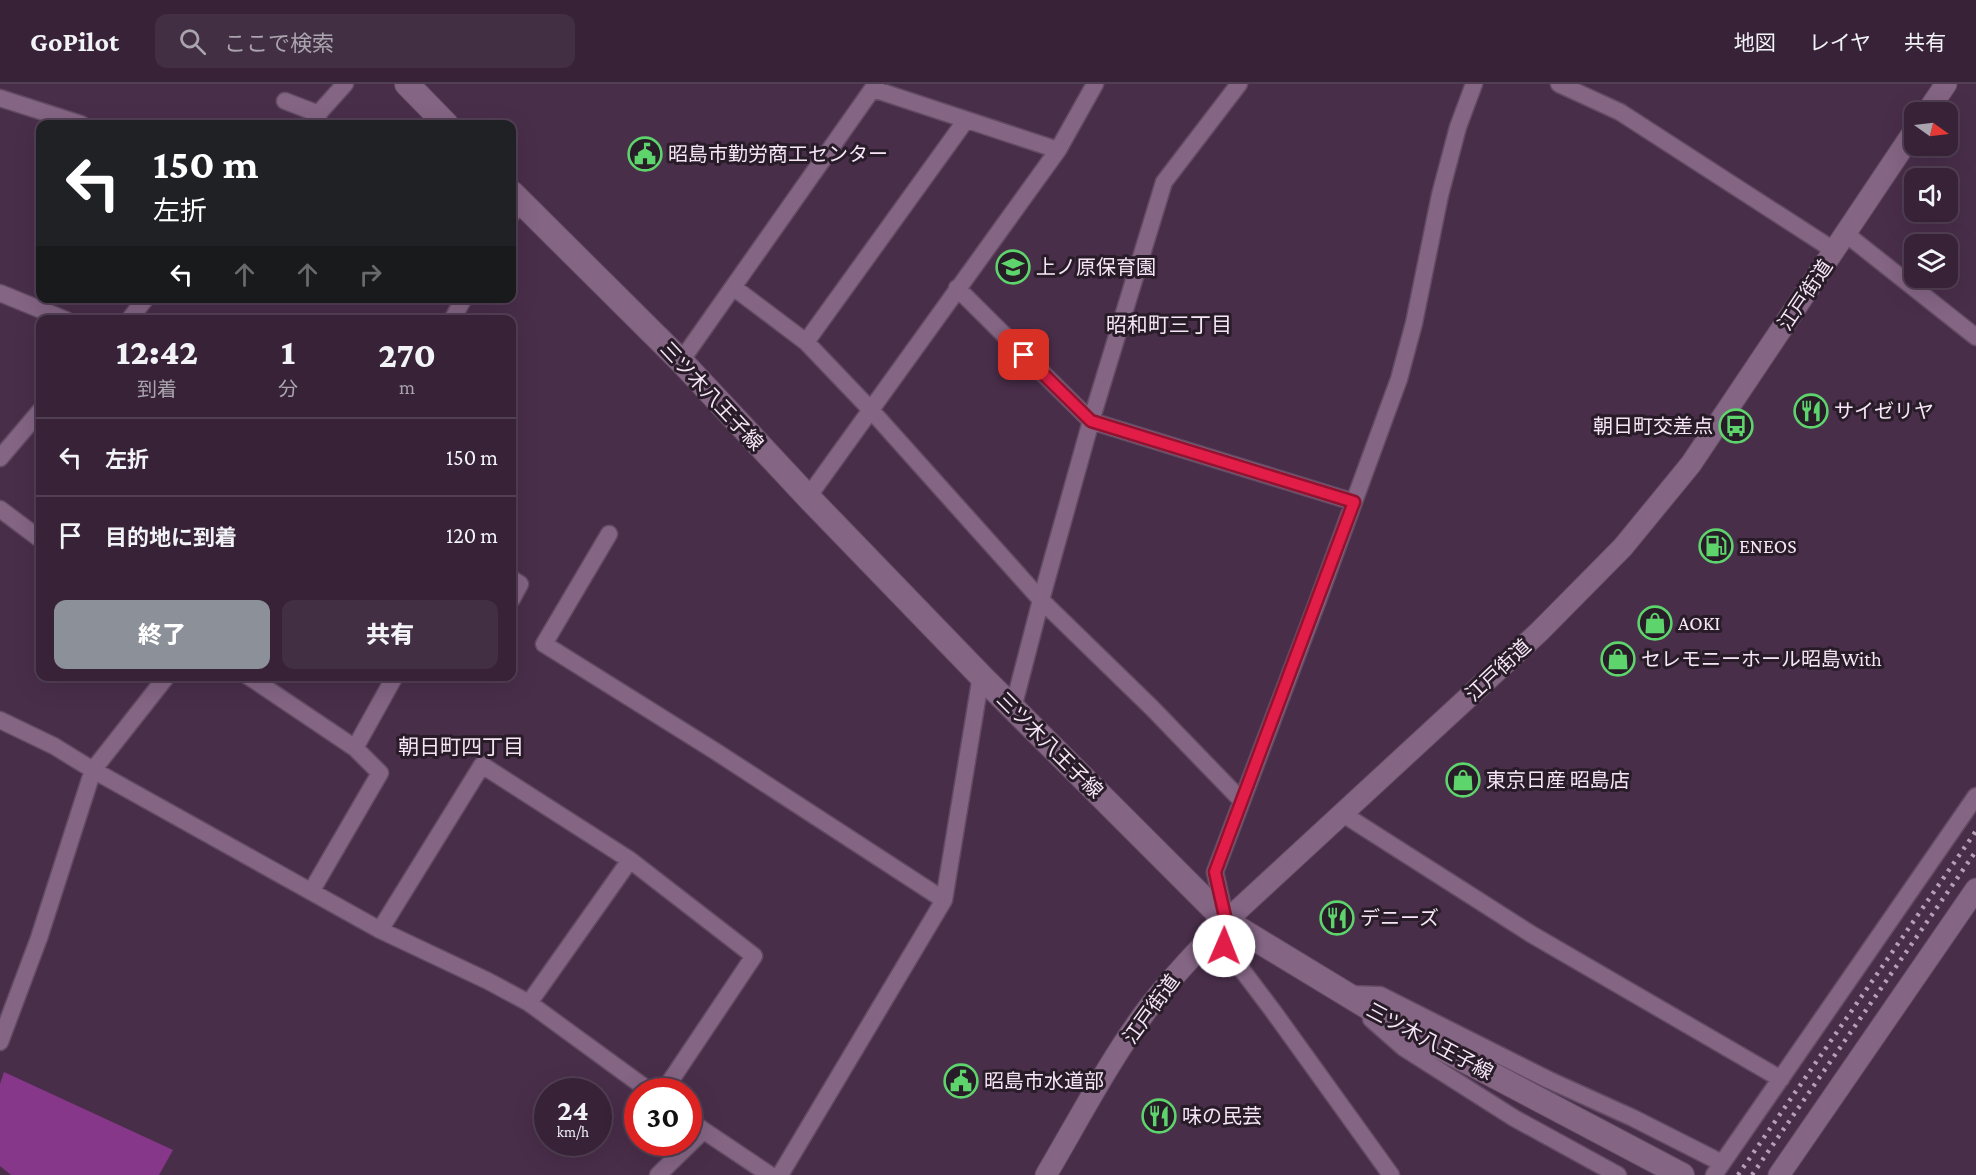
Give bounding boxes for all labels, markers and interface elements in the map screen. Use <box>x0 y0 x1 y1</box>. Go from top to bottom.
search box <box>155 14 575 68</box>
icon: search <box>176 25 209 58</box>
text: GoPilot <box>30 26 119 57</box>
text: ここで検索 <box>224 31 334 56</box>
text: 地図 <box>1734 31 1776 55</box>
text: レイヤ <box>1809 31 1871 55</box>
text: 共有 <box>1904 31 1946 55</box>
north arrow <box>1904 102 1958 156</box>
map controls <box>1904 102 1958 288</box>
public building icon: 昭島市勤労商工センター <box>627 136 663 172</box>
text: 150 m <box>153 140 258 187</box>
place label: 昭島市勤労商工センター <box>668 143 888 165</box>
icon: left <box>54 144 132 222</box>
button: sound <box>1904 168 1958 222</box>
text: 左折 <box>153 196 207 226</box>
button: layers <box>1904 234 1958 288</box>
school or university icon: 上ノ原保育園 <box>995 249 1031 285</box>
place label: 上ノ原保育園 <box>1036 256 1156 278</box>
street label: 江戸街道 <box>1774 256 1836 334</box>
icon: left <box>165 258 198 291</box>
icon: ahead <box>228 258 261 291</box>
icon: ahead <box>291 258 324 291</box>
icon: right <box>354 258 387 291</box>
district label: 昭和町三丁目 <box>1106 313 1232 337</box>
pin <box>998 329 1049 380</box>
text: 12:42 <box>116 332 198 372</box>
text: 1 <box>281 332 295 372</box>
text: 270 <box>378 335 436 375</box>
street label: 三ツ木八王子線 <box>656 337 768 455</box>
icon: arrive <box>1007 338 1040 371</box>
text: m <box>399 376 415 398</box>
text: 到着 <box>137 378 177 400</box>
text: 分 <box>278 378 298 400</box>
restaurant icon: サイゼリヤ <box>1793 393 1829 429</box>
place label: サイゼリヤ <box>1834 400 1934 422</box>
bus stop icon: 朝日町交差点 <box>1718 408 1754 444</box>
place label: 朝日町交差点 <box>1593 415 1713 437</box>
icon: left <box>54 441 87 474</box>
text: 150 m <box>446 445 498 470</box>
text: 左折 <box>105 447 149 472</box>
icon: arrive <box>54 519 87 552</box>
text: 120 m <box>446 523 498 548</box>
text: 目的地に到着 <box>105 525 237 550</box>
fuel station icon: ENEOS <box>1698 528 1734 564</box>
place label: ENEOS <box>1739 535 1797 557</box>
button: 終了 <box>54 600 270 669</box>
button: 共有 <box>282 600 498 669</box>
shop icon: AOKI <box>1637 605 1673 641</box>
place label: AOKI <box>1678 612 1720 634</box>
street label: 江戸街道 <box>1461 635 1535 705</box>
shop icon: セレモニーホール昭島With <box>1600 641 1636 677</box>
place label: セレモニーホール昭島With <box>1641 648 1882 670</box>
street label: 三ツ木八王子線 <box>993 688 1107 802</box>
district label: 朝日町四丁目 <box>398 735 524 759</box>
shop icon: 東京日産 昭島店 <box>1445 762 1481 798</box>
place label: 東京日産 昭島店 <box>1486 769 1630 791</box>
restaurant icon: デニーズ <box>1319 900 1355 936</box>
place label: デニーズ <box>1360 907 1439 929</box>
position arrow <box>1192 914 1256 978</box>
street label: 江戸街道 <box>1119 970 1183 1048</box>
street label: 三ツ木八王子線 <box>1363 998 1497 1084</box>
public building icon: 昭島市水道部 <box>943 1063 979 1099</box>
place label: 昭島市水道部 <box>984 1070 1104 1092</box>
speed limit sign: 30 <box>624 1078 702 1156</box>
text: 24 <box>557 1093 589 1126</box>
restaurant icon: 味の民芸 <box>1141 1098 1177 1134</box>
place label: 味の民芸 <box>1182 1105 1262 1127</box>
text: km/h <box>557 1124 589 1140</box>

